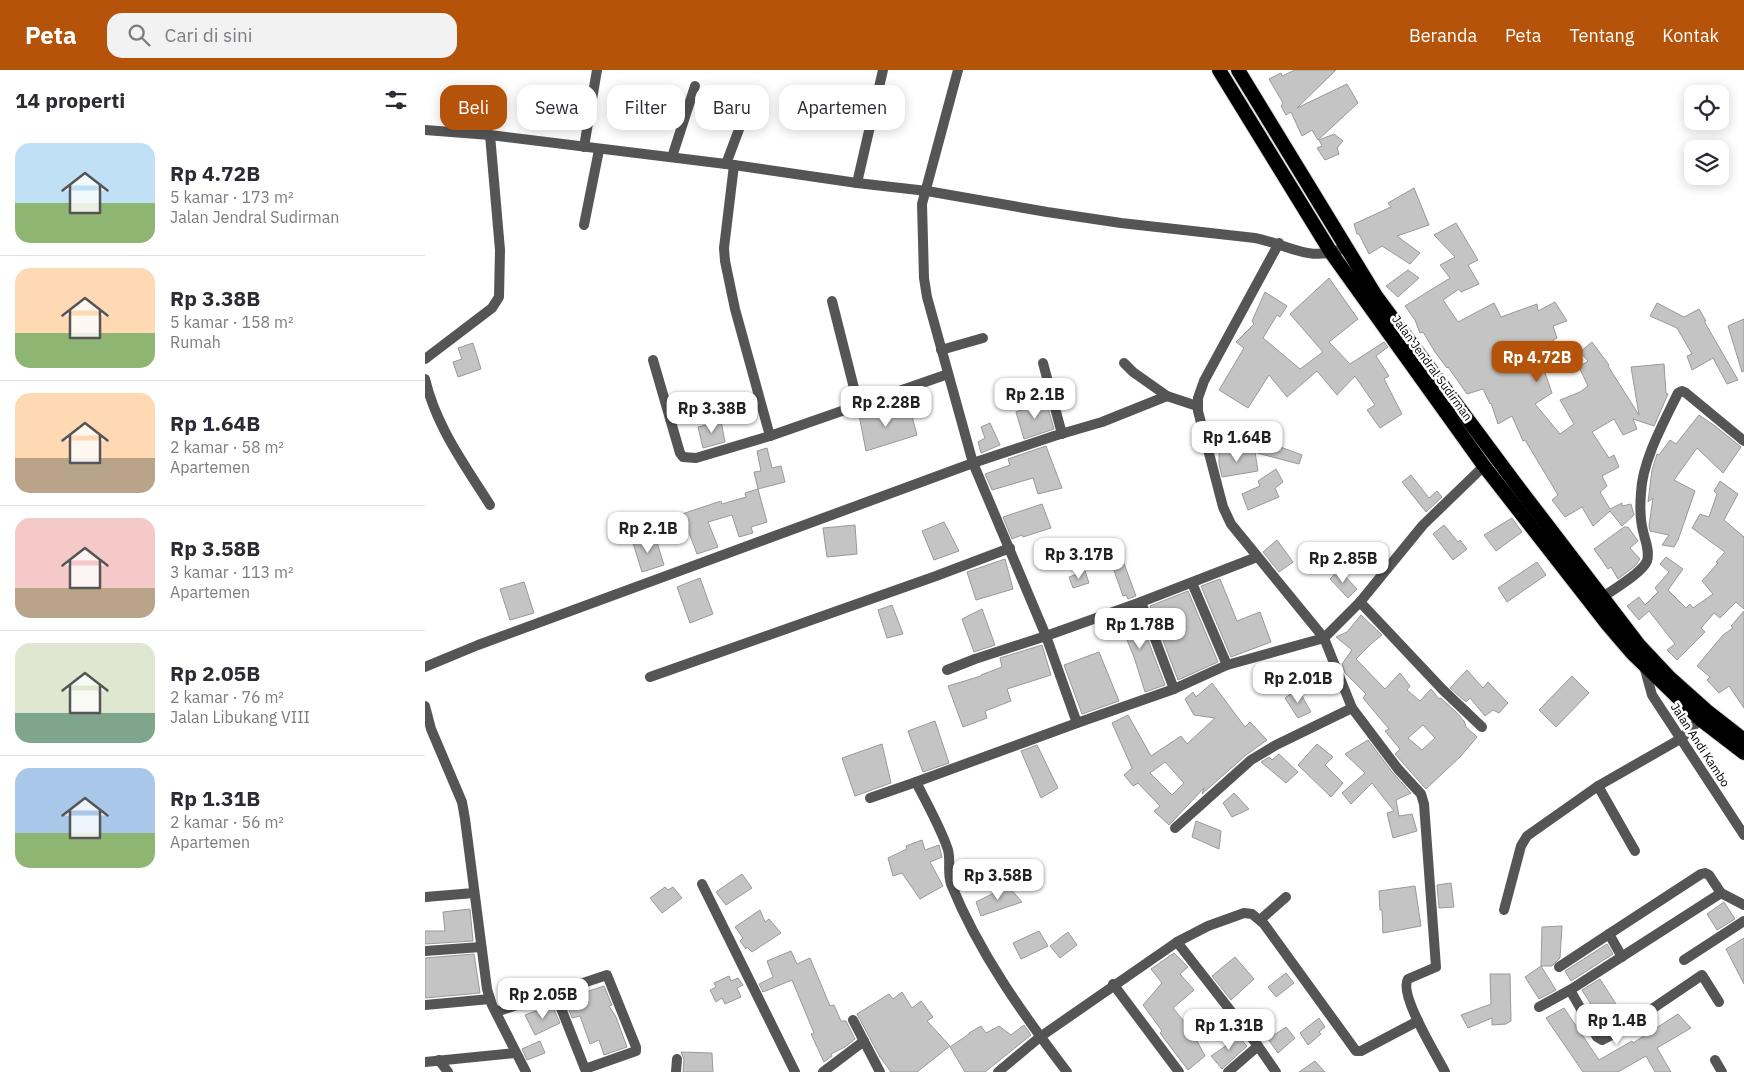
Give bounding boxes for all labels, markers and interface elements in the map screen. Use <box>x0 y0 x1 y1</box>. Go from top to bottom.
search box <box>107 13 457 58</box>
text: Peta <box>25 19 77 51</box>
icon: search <box>125 21 153 49</box>
text: Cari di sini <box>165 23 253 47</box>
text: Beranda <box>1409 24 1477 47</box>
text: Peta <box>1505 24 1541 47</box>
text: Tentang <box>1569 24 1634 47</box>
text: Kontak <box>1662 24 1719 47</box>
chip: Beli <box>440 85 507 130</box>
chip: Sewa <box>517 85 597 130</box>
chip: Filter <box>607 85 685 130</box>
chip: Baru <box>695 85 769 130</box>
chip: Apartemen <box>779 85 905 130</box>
map controls <box>1684 85 1729 185</box>
button: locate <box>1684 85 1729 130</box>
text: 14 properti <box>15 86 125 114</box>
icon: filters <box>382 86 410 114</box>
button: layers <box>1684 140 1729 185</box>
text: Rp 4.72B <box>170 159 260 187</box>
icon: home <box>55 163 115 223</box>
text: 5 kamar · 173 m² <box>170 187 294 207</box>
text: Jalan Jendral Sudirman <box>170 207 339 227</box>
text: Rp 3.38B <box>170 284 260 312</box>
icon: home <box>55 288 115 348</box>
text: 5 kamar · 158 m² <box>170 312 294 332</box>
street label: Jalan Jendral Sudirman <box>1389 312 1476 424</box>
text: Rumah <box>170 332 221 352</box>
pin: Rp 4.72B <box>1485 340 1589 383</box>
text: Rp 4.72B <box>1503 347 1571 367</box>
pin: Rp 2.1B <box>989 378 1081 420</box>
text: Rp 2.1B <box>1005 384 1065 404</box>
pin: Rp 2.28B <box>834 386 938 428</box>
pin: Rp 3.38B <box>660 392 764 434</box>
text: Rp 2.28B <box>852 392 920 412</box>
text: Rp 3.38B <box>678 398 746 418</box>
text: Rp 1.64B <box>170 409 260 437</box>
icon: home <box>55 413 115 473</box>
pin: Rp 1.64B <box>1185 420 1289 463</box>
text: Rp 1.64B <box>1203 427 1271 447</box>
text: 2 kamar · 58 m² <box>170 437 284 457</box>
text: Apartemen <box>170 457 250 477</box>
pin: Rp 2.1B <box>602 512 694 554</box>
text: Rp 2.1B <box>618 518 678 538</box>
text: Rp 3.58B <box>170 534 260 562</box>
icon: home <box>55 538 115 598</box>
pin: Rp 3.17B <box>1027 538 1131 580</box>
pin: Rp 2.85B <box>1291 542 1395 584</box>
text: Rp 3.17B <box>1045 544 1113 564</box>
text: Rp 2.85B <box>1309 548 1377 568</box>
text: 3 kamar · 113 m² <box>170 562 294 582</box>
text: Apartemen <box>170 582 250 602</box>
pin: Rp 1.78B <box>1088 608 1192 650</box>
text: Rp 1.78B <box>1106 614 1174 634</box>
text: Rp 2.05B <box>170 659 260 687</box>
pin: Rp 2.01B <box>1246 662 1350 704</box>
icon: home <box>55 663 115 723</box>
text: Rp 2.01B <box>1264 668 1332 688</box>
text: 2 kamar · 76 m² <box>170 687 284 707</box>
street label: Jalan Andi Kambo <box>1668 700 1733 790</box>
text: Jalan Libukang VIII <box>170 707 310 727</box>
text: Rp 1.31B <box>170 784 260 812</box>
icon: home <box>55 788 115 848</box>
text: 2 kamar · 56 m² <box>170 812 284 832</box>
text: Apartemen <box>170 832 250 852</box>
pin: Rp 3.58B <box>946 858 1050 901</box>
text: Rp 3.58B <box>964 865 1032 885</box>
pin: Rp 2.05B <box>491 978 595 1020</box>
text: Rp 2.05B <box>509 984 577 1004</box>
pin: Rp 1.4B <box>1571 1004 1663 1046</box>
pin: Rp 1.31B <box>1177 1008 1281 1051</box>
text: Rp 1.4B <box>1587 1010 1647 1030</box>
text: Rp 1.31B <box>1195 1015 1263 1035</box>

